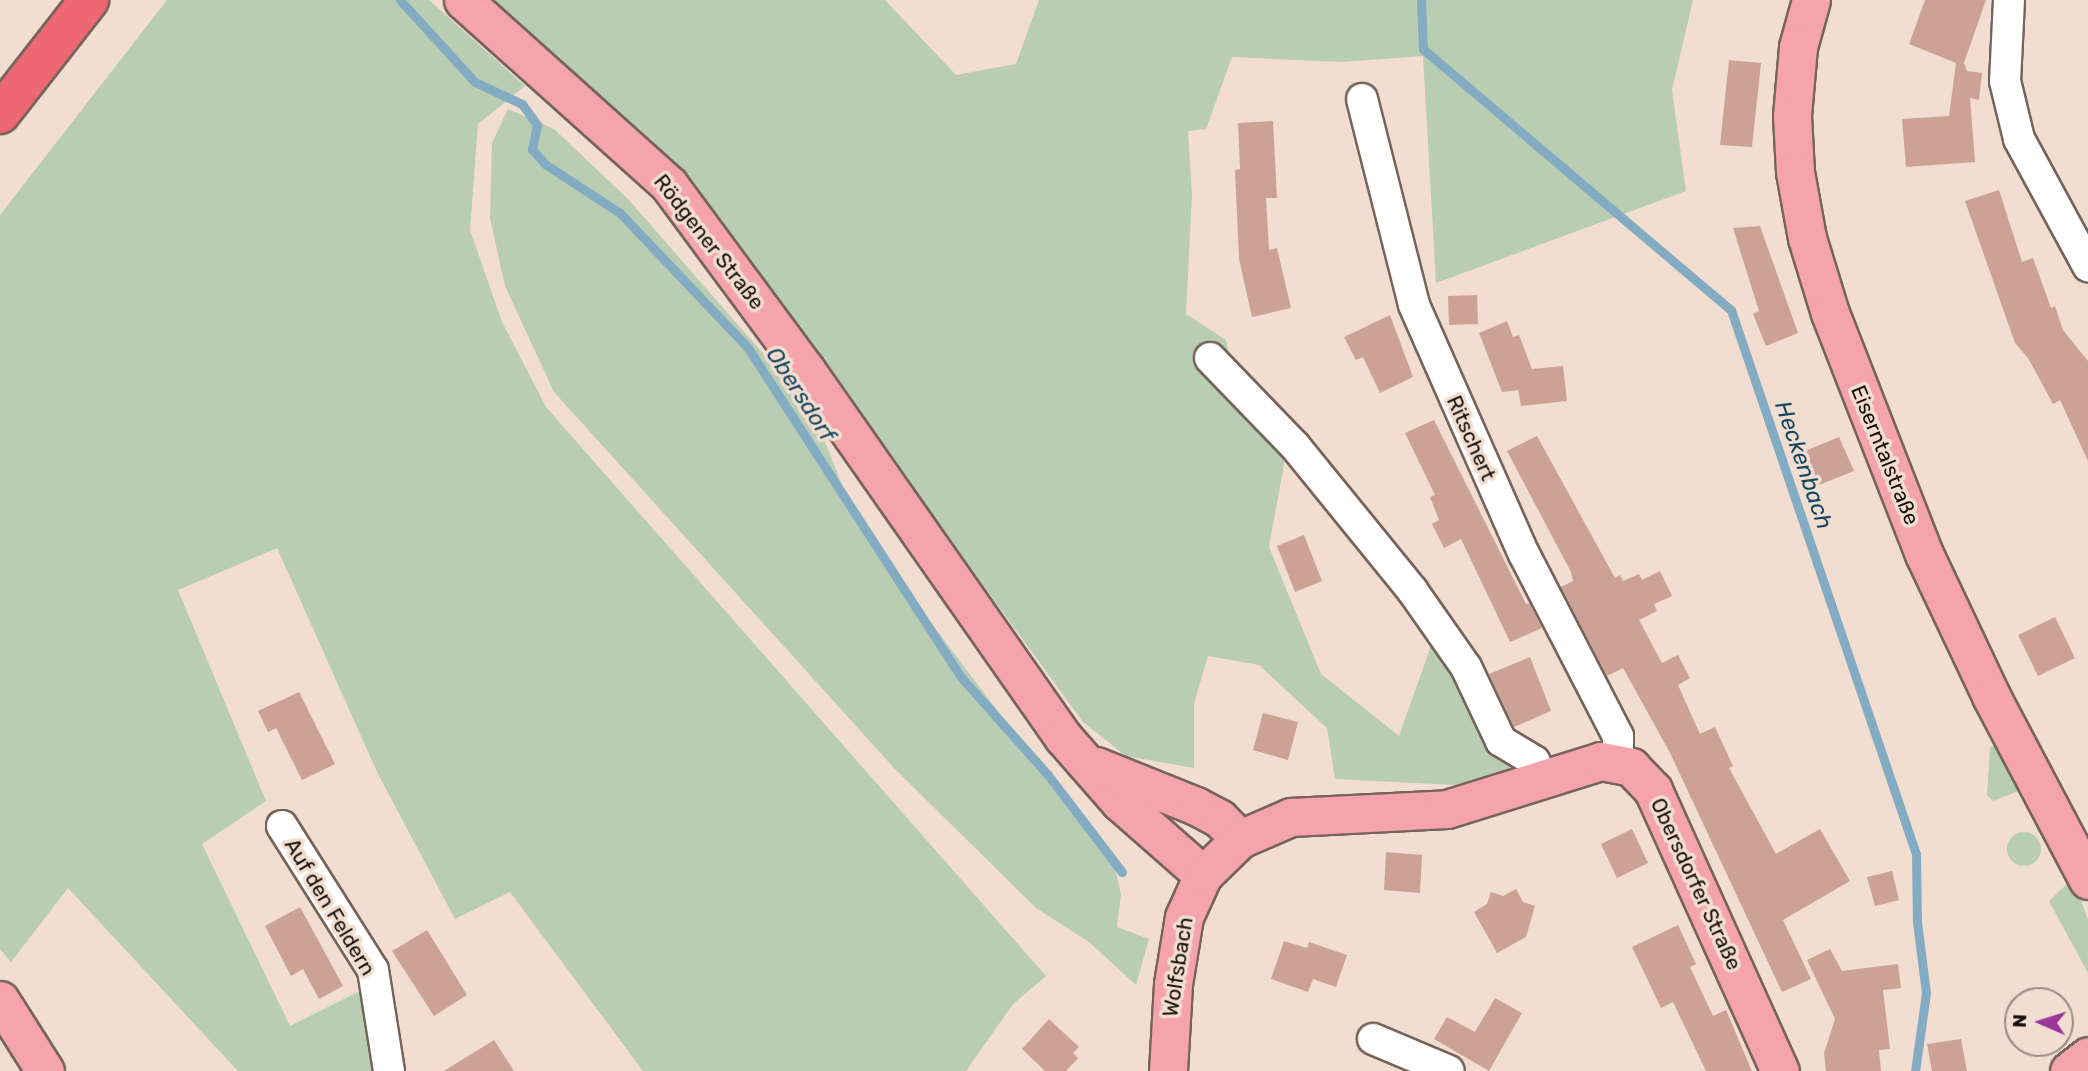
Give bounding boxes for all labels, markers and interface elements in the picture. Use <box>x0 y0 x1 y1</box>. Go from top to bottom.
street label: Rödgener Straße <box>648 169 770 315</box>
water label: Obersdorf <box>760 342 842 446</box>
street label: Eiserntalstraße <box>1846 382 1924 528</box>
street label: Ritschert <box>1441 392 1501 484</box>
water label: Heckenbach <box>1769 397 1839 533</box>
street label: Obersdorfer Straße <box>1645 794 1747 974</box>
street label: Auf den Feldern <box>279 834 381 980</box>
street label: Wolfsbach <box>1158 915 1198 1019</box>
north arrow <box>2004 987 2074 1057</box>
text: N <box>2008 1014 2031 1028</box>

